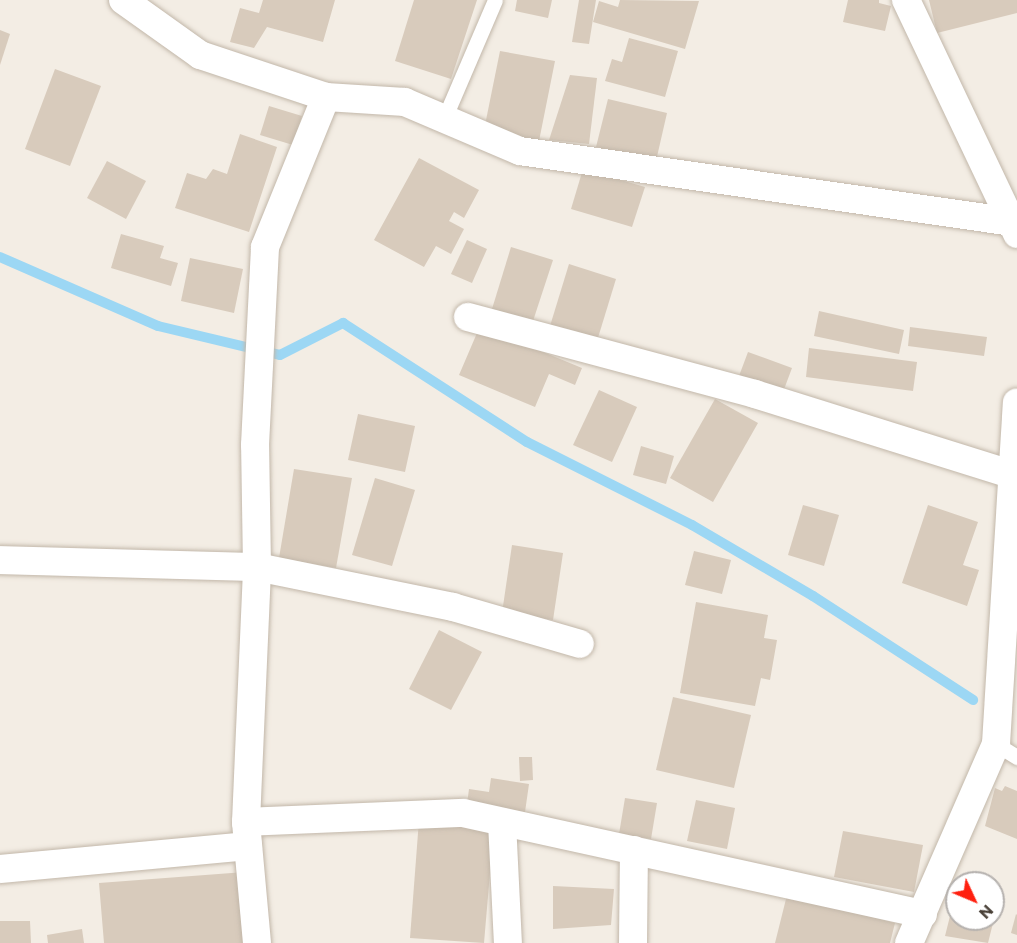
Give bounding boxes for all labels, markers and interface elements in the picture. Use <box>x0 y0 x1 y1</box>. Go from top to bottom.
north arrow <box>945 871 1005 931</box>
text: N <box>976 902 998 923</box>

